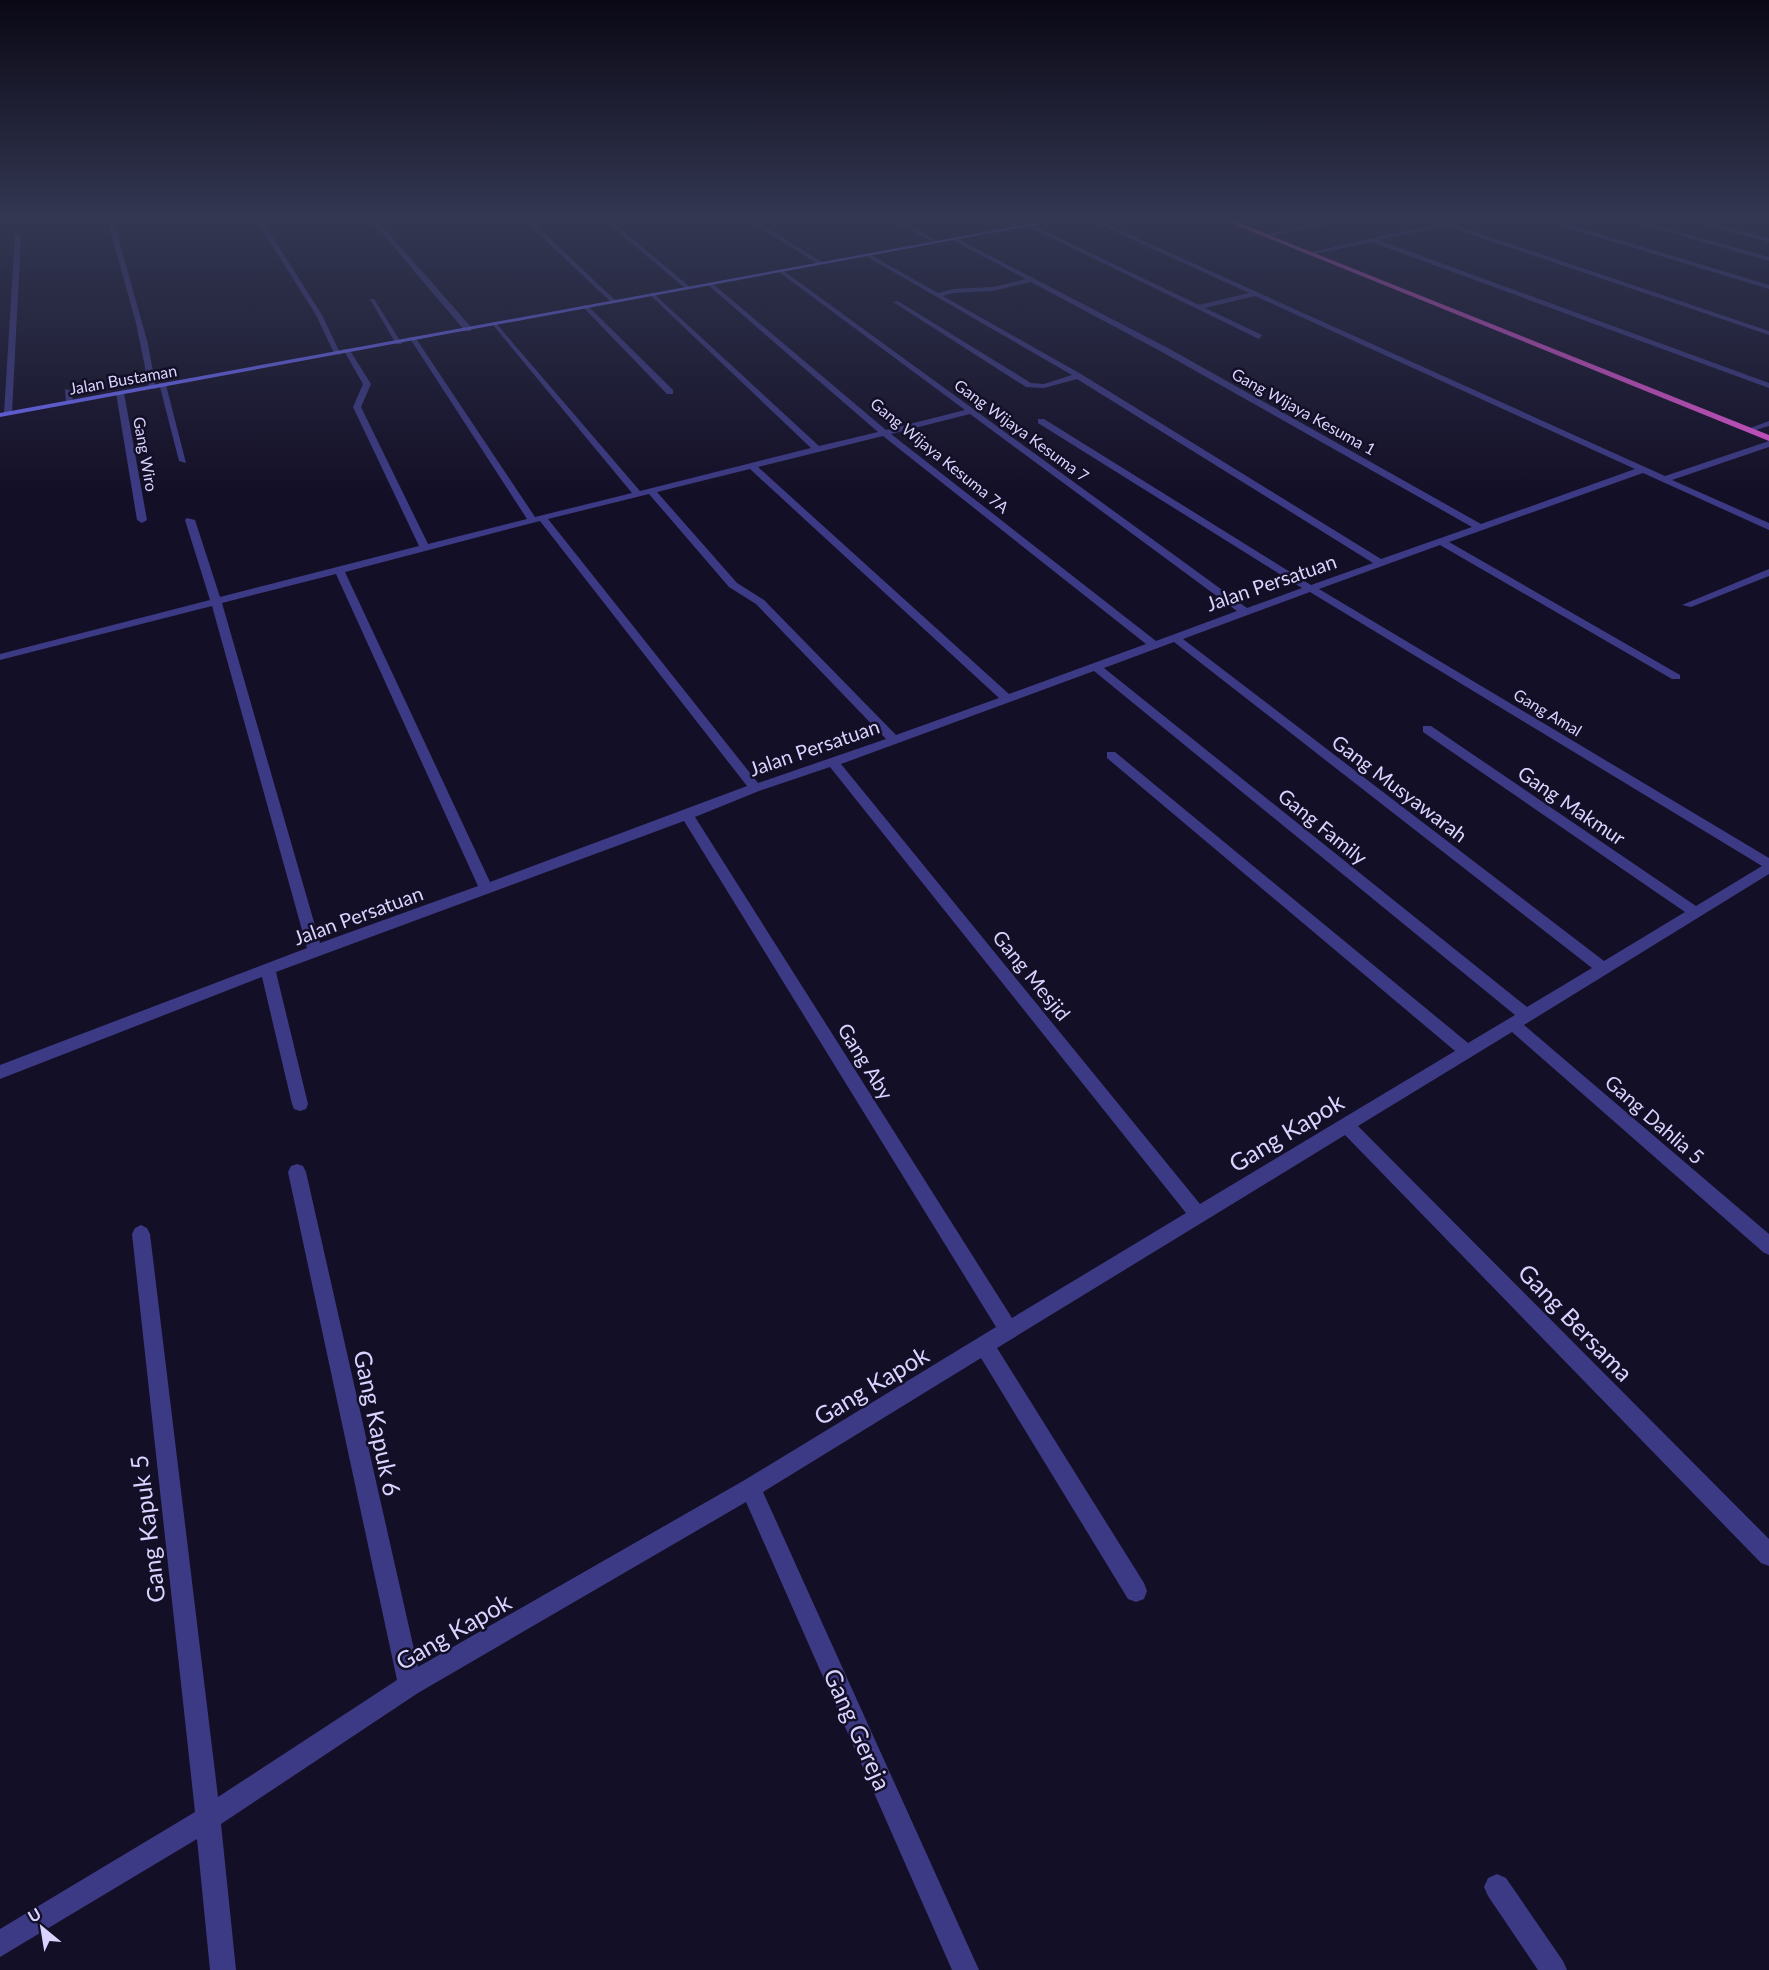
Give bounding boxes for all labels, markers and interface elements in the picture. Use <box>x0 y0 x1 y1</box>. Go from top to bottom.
street label: Jalan Bustaman <box>68 360 178 398</box>
street label: Gang Wijaya Kesuma 1 <box>1229 364 1379 458</box>
street label: Gang Wijaya Kesuma 7 <box>951 375 1093 485</box>
street label: Gang Wijaya Kesuma 7A <box>867 393 1013 517</box>
street label: Gang Wiro <box>130 415 162 493</box>
street label: Jalan Persatuan <box>1203 548 1339 616</box>
street label: Gang Amal <box>1510 684 1586 740</box>
street label: Jalan Persatuan <box>746 713 882 781</box>
street label: Gang Musyawarah <box>1328 729 1472 847</box>
street label: Gang Makmur <box>1514 760 1631 850</box>
street label: Gang Family <box>1274 783 1373 870</box>
street label: Jalan Persatuan <box>290 880 426 950</box>
street label: Gang Mesjid <box>988 925 1076 1025</box>
street label: Gang Aby <box>833 1018 899 1104</box>
street label: Gang Dahlia 5 <box>1601 1069 1709 1169</box>
street label: Gang Kapok <box>1223 1086 1349 1178</box>
street label: Gang Bersama <box>1513 1257 1639 1387</box>
street label: Gang Kapok <box>808 1339 934 1431</box>
street label: Gang Kapuk 6 <box>348 1347 408 1499</box>
street label: Gang Kapuk 5 <box>124 1454 170 1604</box>
street label: Gang Kapok <box>390 1586 517 1676</box>
street label: Gang Gereja <box>818 1664 898 1794</box>
north arrow <box>12 1898 72 1958</box>
text: U <box>24 1903 44 1926</box>

